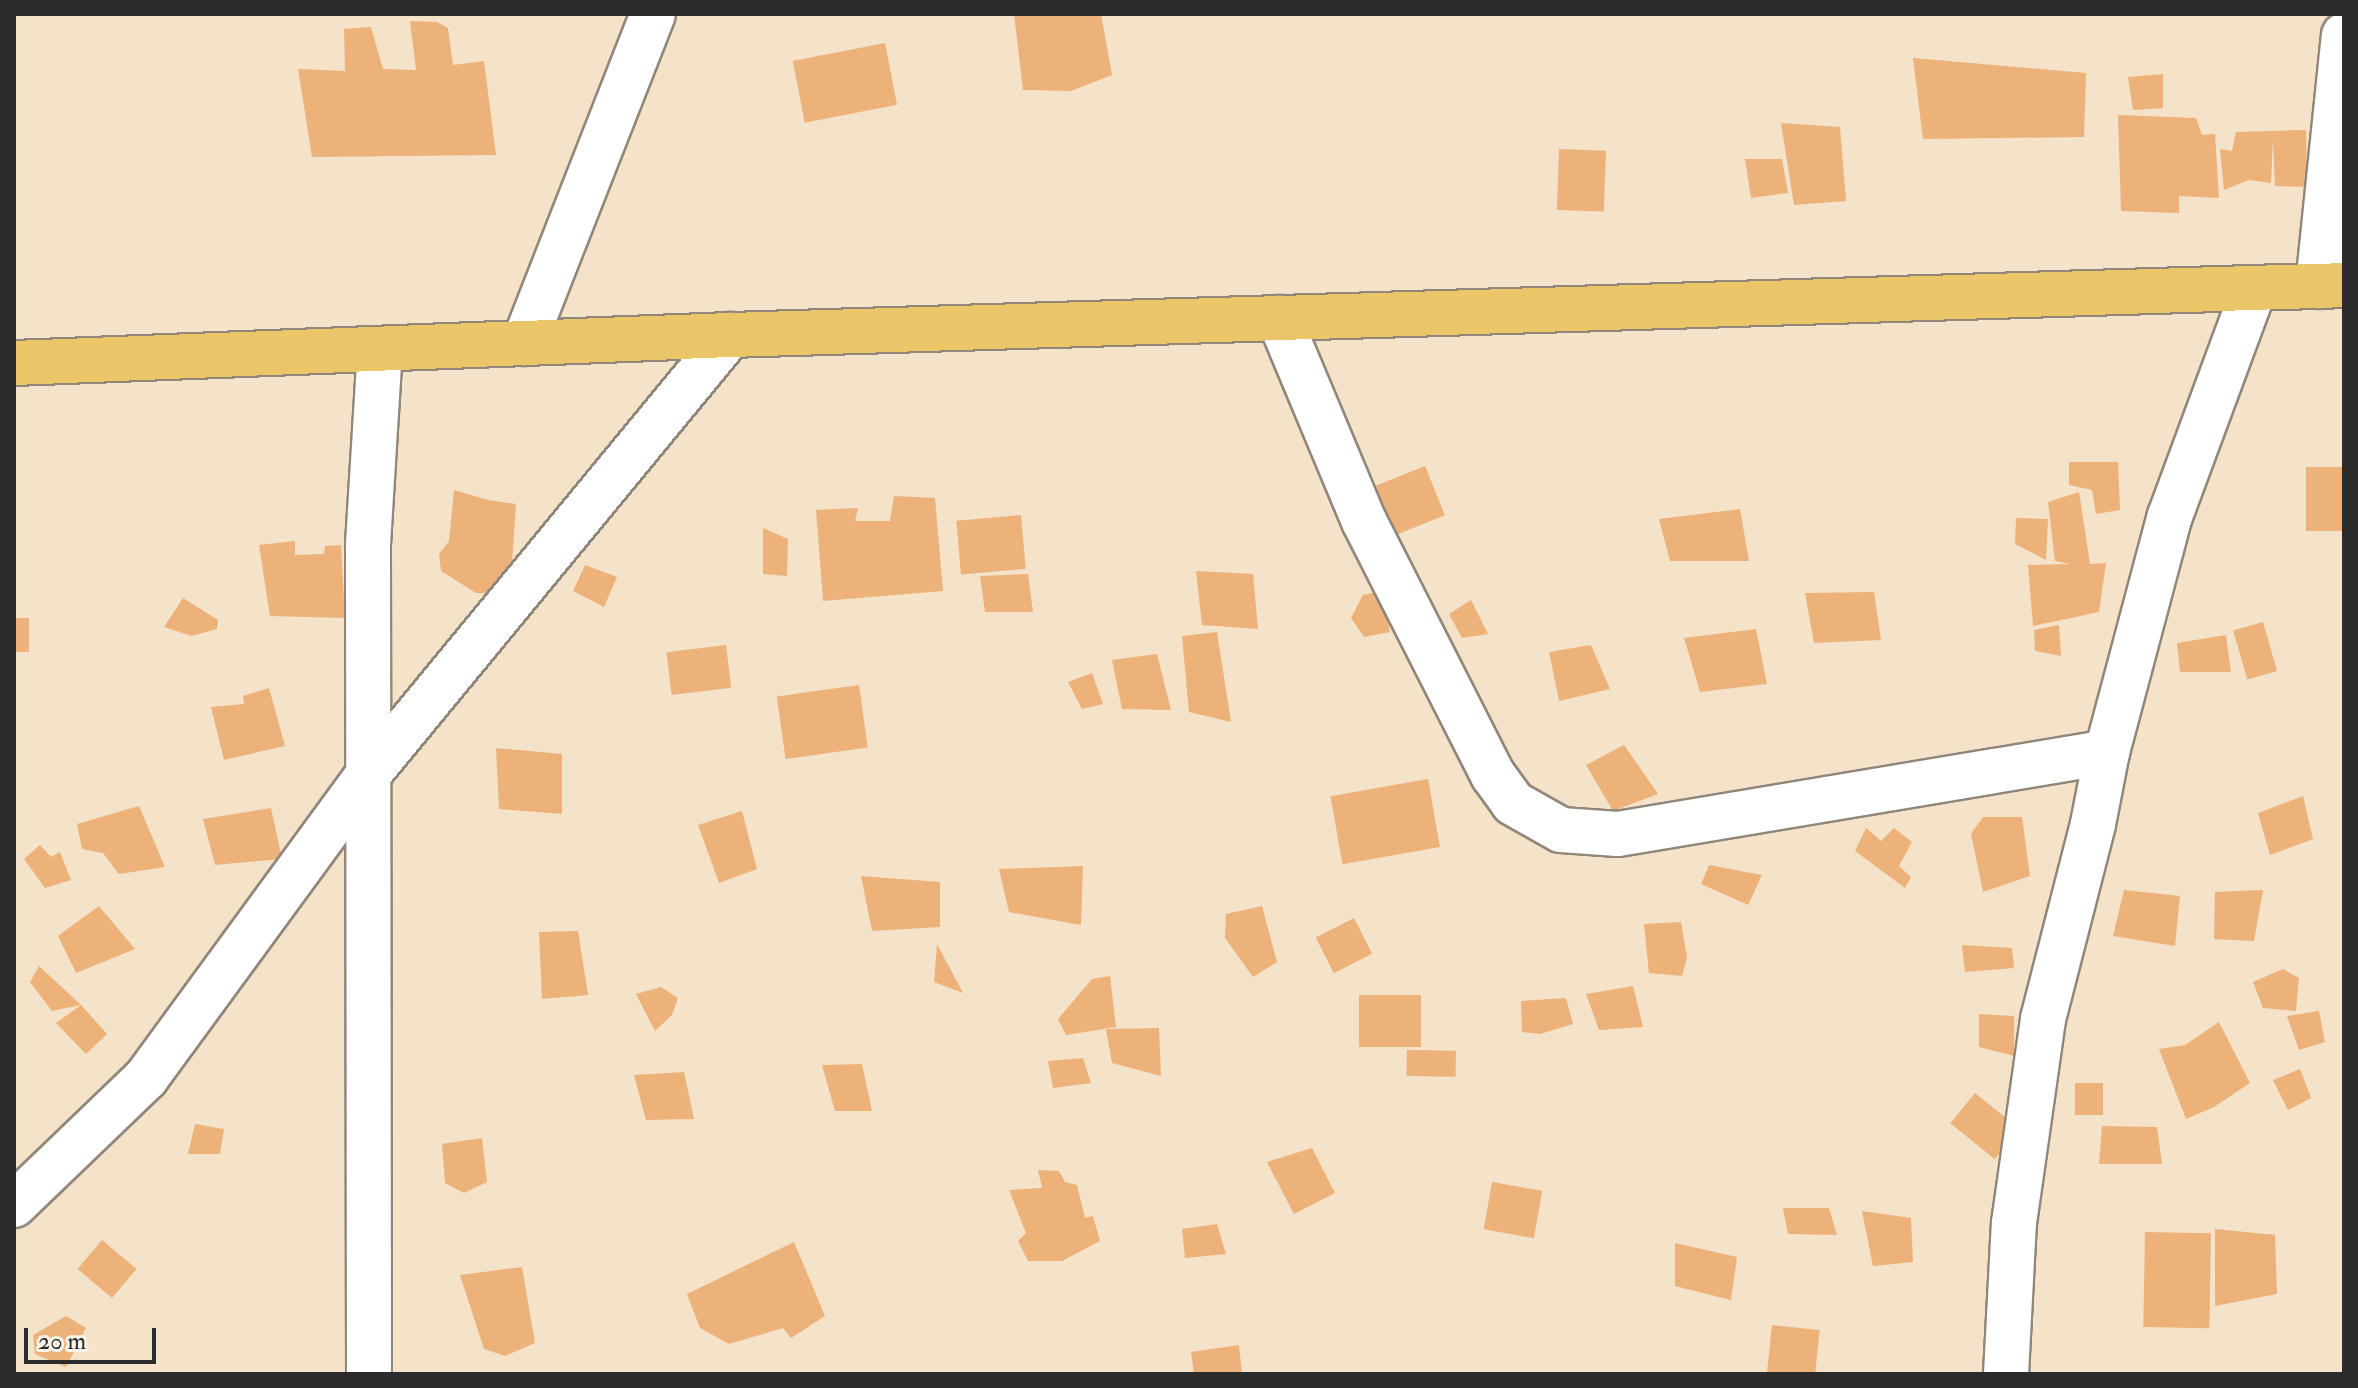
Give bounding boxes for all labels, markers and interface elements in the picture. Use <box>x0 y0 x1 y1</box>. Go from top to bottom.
scale bar <box>28 1312 160 1362</box>
text: 20 m <box>38 1326 86 1357</box>

